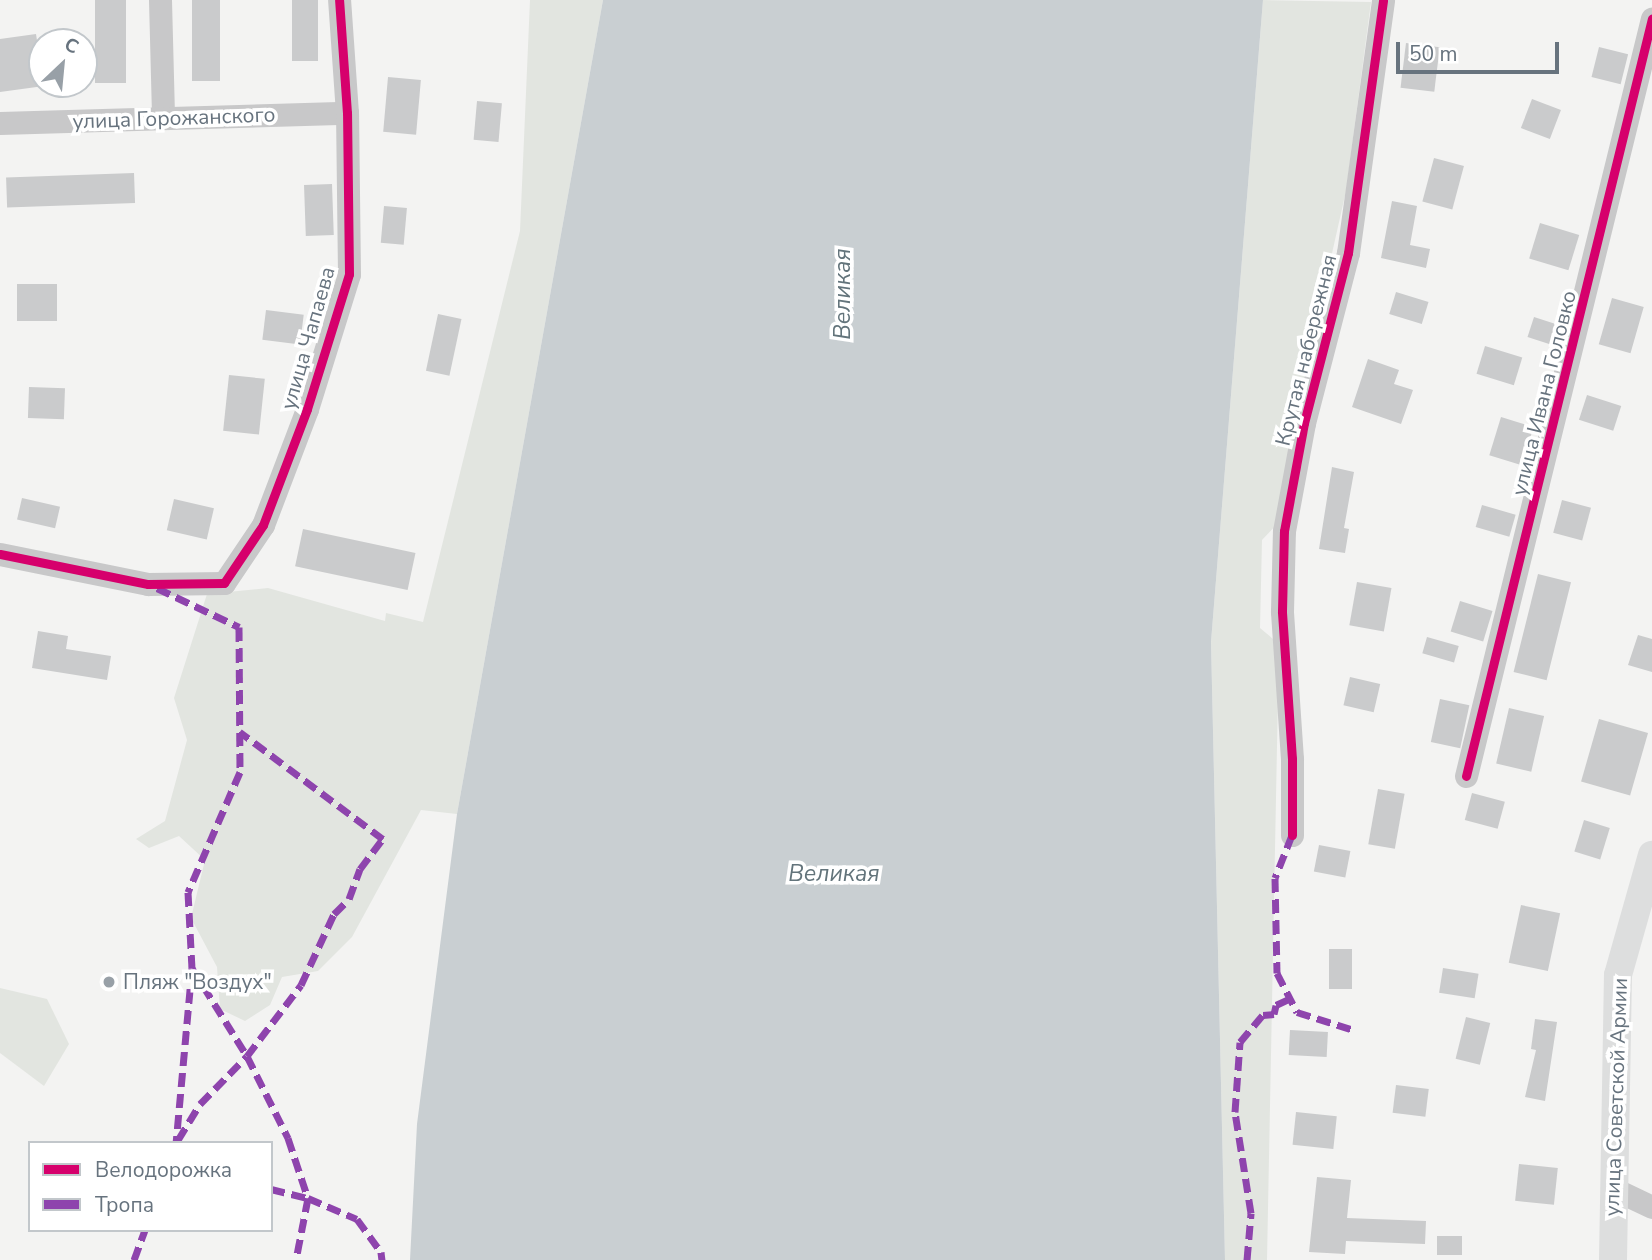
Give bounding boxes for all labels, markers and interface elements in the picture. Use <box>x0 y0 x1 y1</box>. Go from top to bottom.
north arrow <box>28 28 98 98</box>
scale bar <box>1400 28 1563 72</box>
text: С <box>60 31 83 60</box>
text: 50 m <box>1409 40 1458 68</box>
street label: улица Горожанского <box>72 102 276 134</box>
water label: Великая <box>829 248 857 340</box>
street label: Крутая набережная <box>1270 252 1342 448</box>
street label: улица Чапаева <box>276 264 340 412</box>
street label: улица Ивана Головко <box>1506 288 1582 498</box>
water label: Великая <box>788 860 880 888</box>
place label: Пляж "Воздух" <box>123 969 272 995</box>
marker: Пляж "Воздух" <box>101 974 117 990</box>
street label: улица Советской Армии <box>1599 977 1633 1217</box>
legend <box>28 1141 273 1232</box>
text: Велодорожка <box>95 1156 232 1184</box>
text: Тропа <box>95 1191 154 1219</box>

